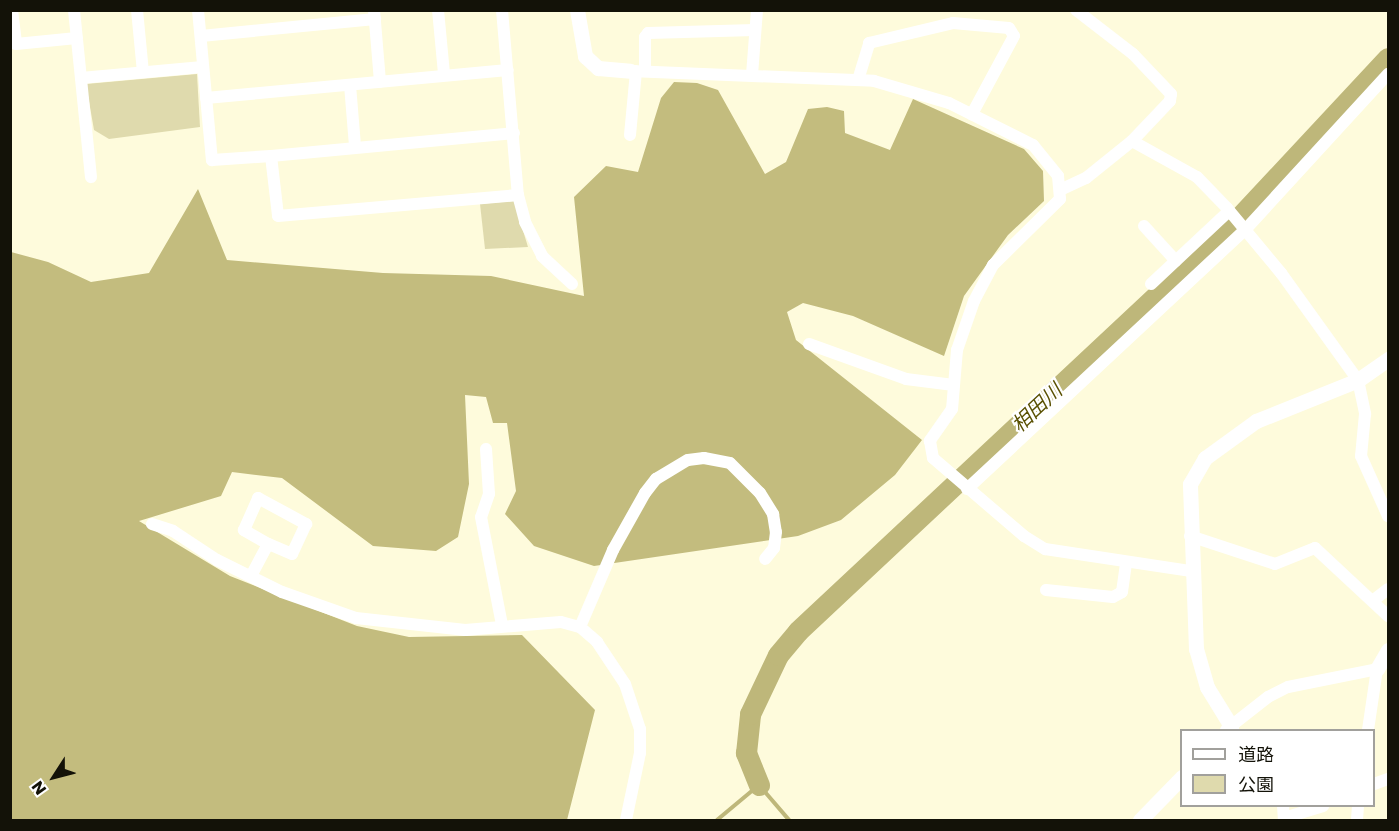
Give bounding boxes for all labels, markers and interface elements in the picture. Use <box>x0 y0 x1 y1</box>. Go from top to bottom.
water label: 相田川 <box>1007 379 1067 437</box>
legend <box>1180 729 1375 807</box>
text: 道路 <box>1238 742 1274 767</box>
north arrow <box>24 747 84 807</box>
text: 公園 <box>1238 772 1274 797</box>
text: N <box>26 776 52 800</box>

